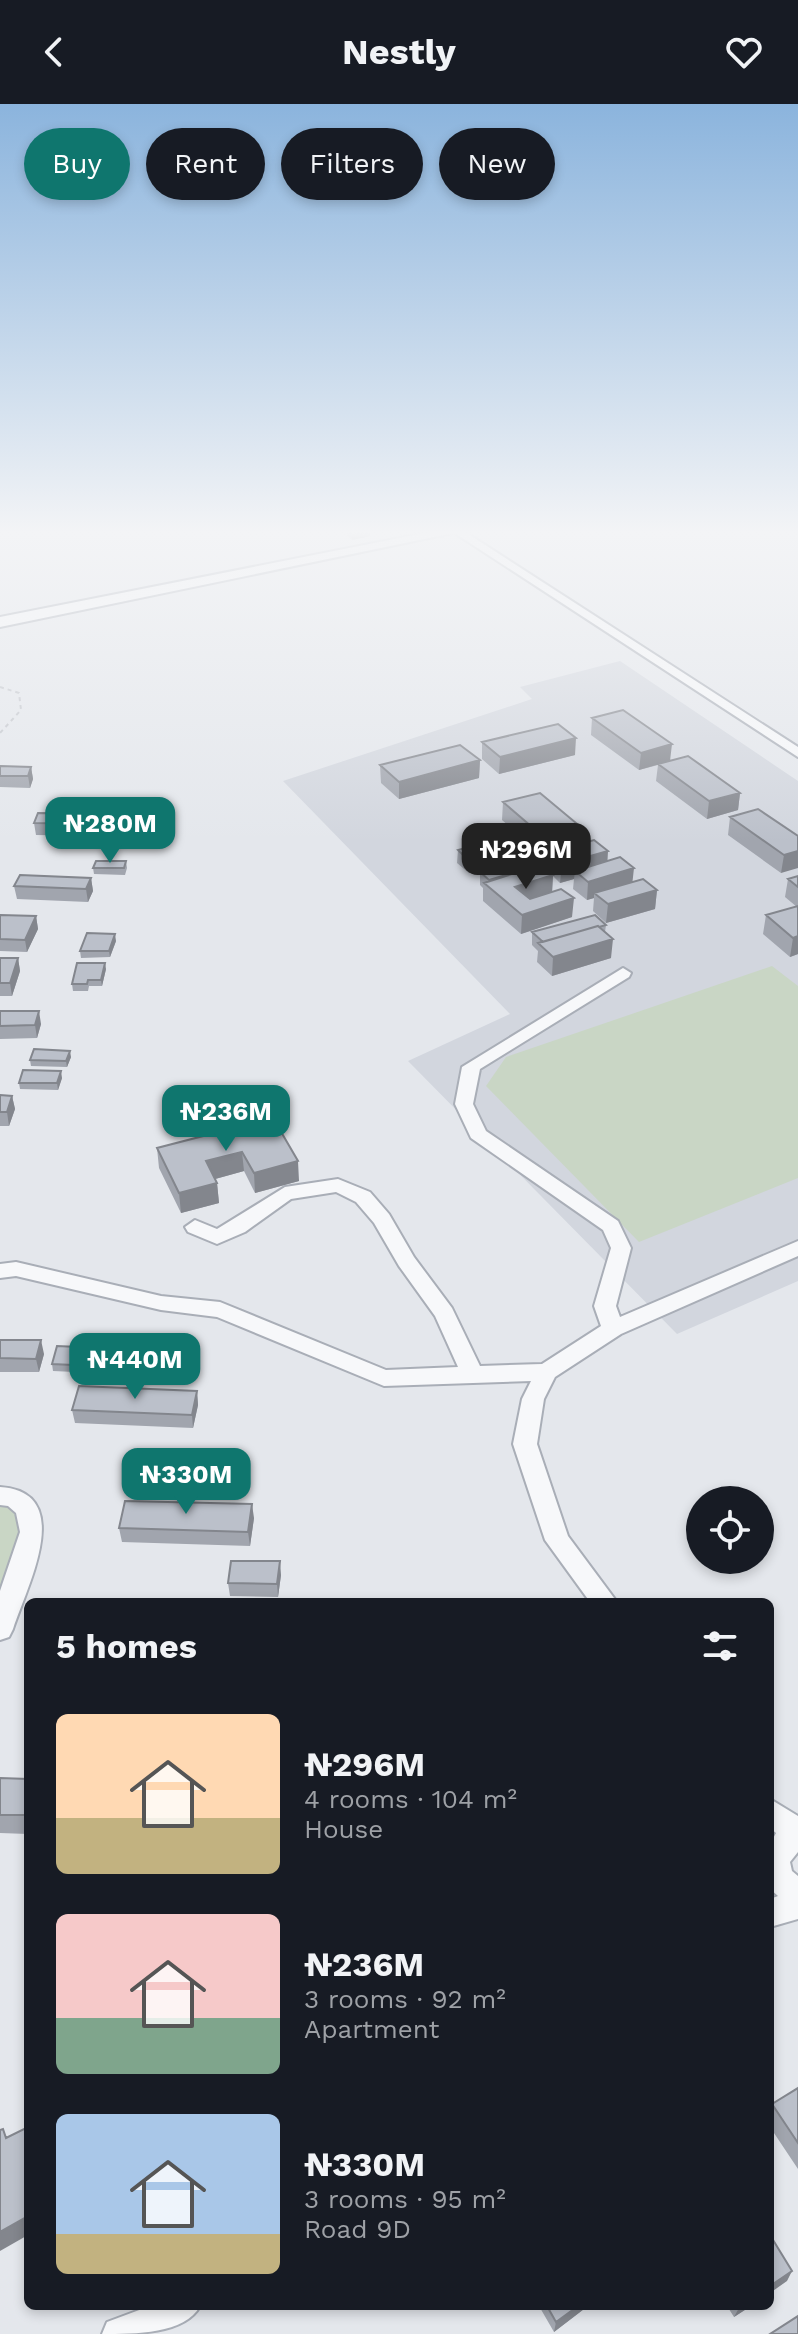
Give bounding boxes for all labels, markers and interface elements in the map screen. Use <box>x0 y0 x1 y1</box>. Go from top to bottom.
icon: back <box>32 30 76 74</box>
icon: heart <box>722 30 766 74</box>
text: Nestly <box>342 31 456 73</box>
chip: Buy <box>24 128 130 200</box>
chip: Rent <box>146 128 265 200</box>
chip: Filters <box>281 128 423 200</box>
chip: New <box>439 128 555 200</box>
pin: ₦280M <box>54 797 166 865</box>
text: ₦280M <box>63 808 157 838</box>
pin: ₦296M <box>470 823 582 891</box>
text: ₦296M <box>480 834 572 864</box>
pin: ₦236M <box>170 1085 282 1153</box>
text: ₦236M <box>180 1096 272 1126</box>
pin: ₦440M <box>79 1333 191 1401</box>
text: ₦440M <box>87 1344 183 1374</box>
pin: ₦330M <box>130 1448 242 1516</box>
text: ₦330M <box>140 1459 232 1489</box>
map controls <box>686 1486 774 1574</box>
button: locate <box>686 1486 774 1574</box>
icon: filters <box>698 1624 742 1668</box>
text: 5 homes <box>56 1626 197 1666</box>
text: ₦296M <box>304 1744 425 1784</box>
icon: home <box>120 1746 216 1842</box>
text: 4 rooms · 104 m² <box>304 1784 517 1814</box>
text: House <box>304 1814 383 1844</box>
text: ₦236M <box>304 1944 424 1984</box>
icon: home <box>120 1946 216 2042</box>
text: 3 rooms · 92 m² <box>304 1984 506 2014</box>
text: Apartment <box>304 2014 440 2044</box>
text: ₦330M <box>304 2144 425 2184</box>
icon: home <box>120 2146 216 2242</box>
text: 3 rooms · 95 m² <box>304 2184 506 2214</box>
text: Road 9D <box>304 2214 411 2244</box>

